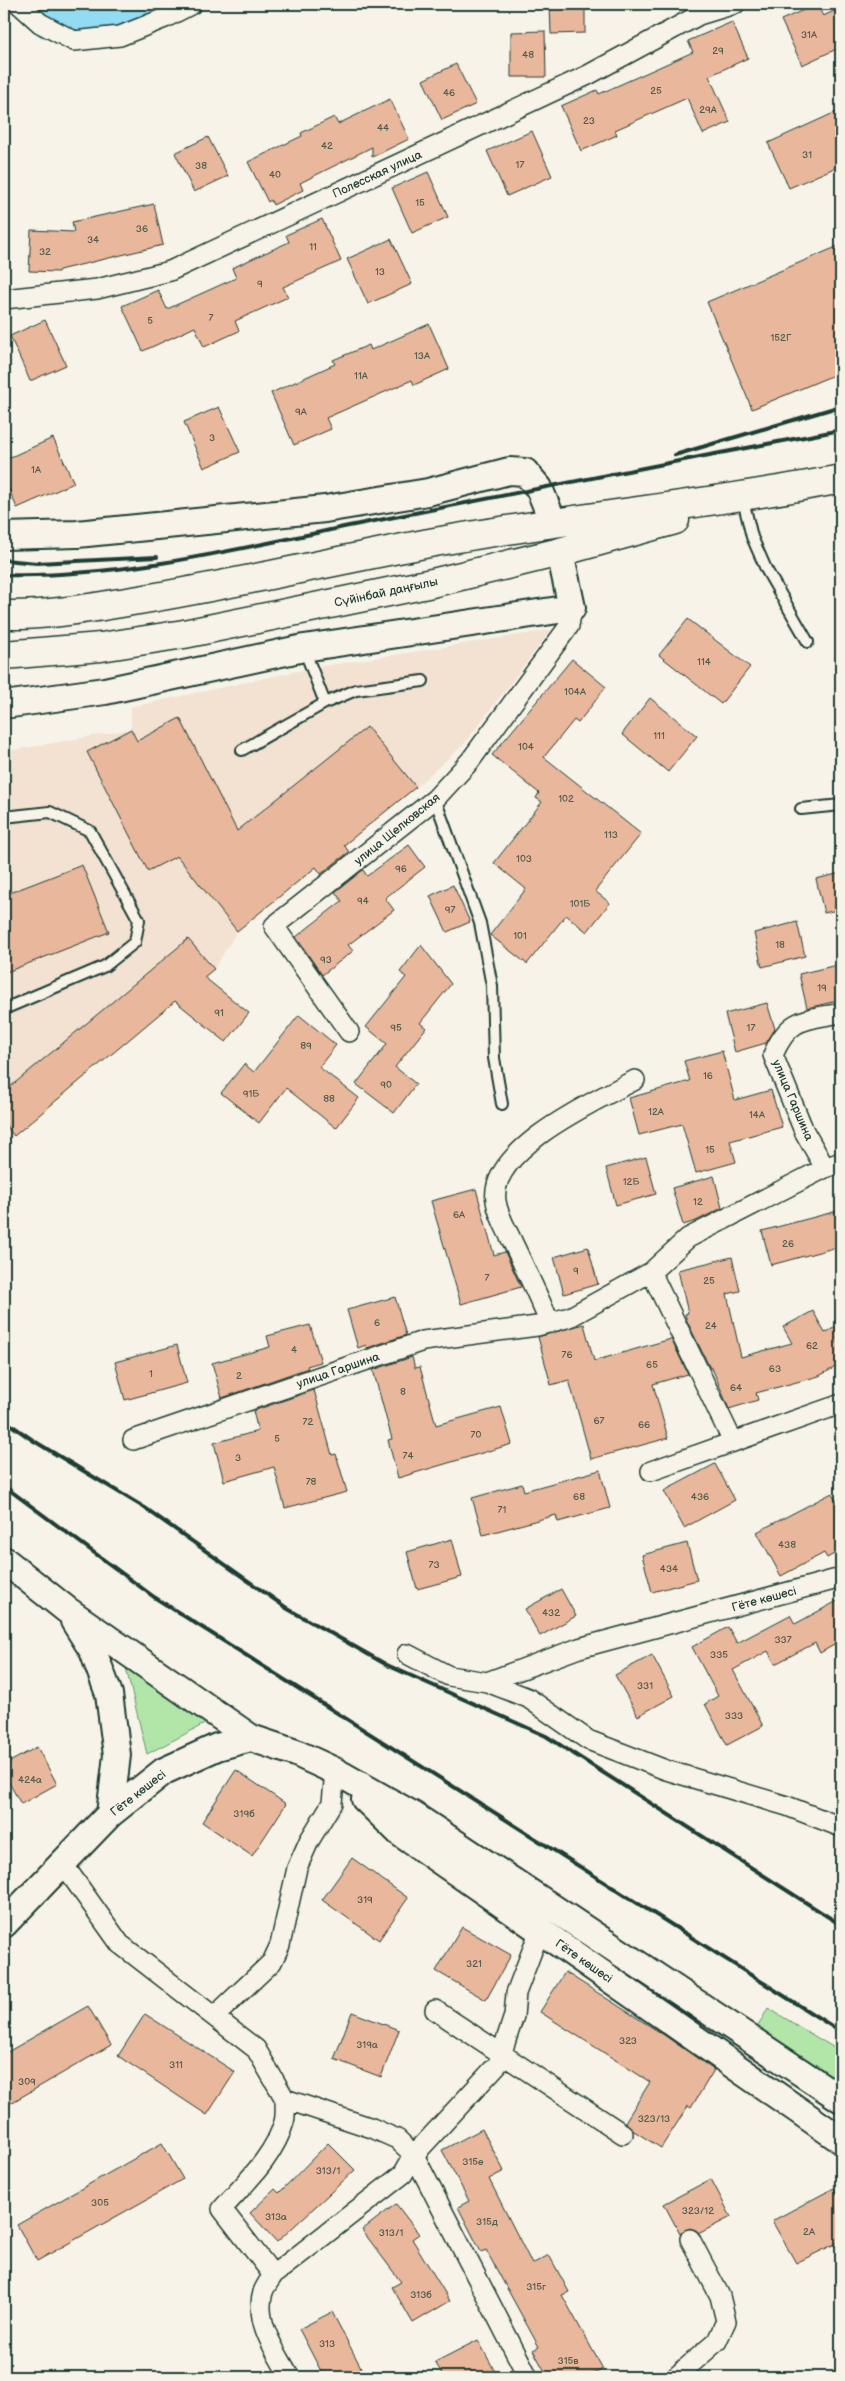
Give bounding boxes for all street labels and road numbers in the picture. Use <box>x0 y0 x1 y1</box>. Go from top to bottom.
street label: Полесская улица <box>330 147 424 202</box>
street label: Сүйінбай даңғылы <box>333 574 439 611</box>
street label: улица Щелковская <box>351 790 444 869</box>
street label: улица Гаршина <box>769 1057 816 1143</box>
street label: улица Гаршина <box>295 1349 382 1392</box>
street label: Гёте көшесі <box>730 1584 798 1615</box>
street label: Гёте көшесі <box>108 1767 169 1820</box>
street label: Гёте көшесі <box>552 1936 615 1987</box>

